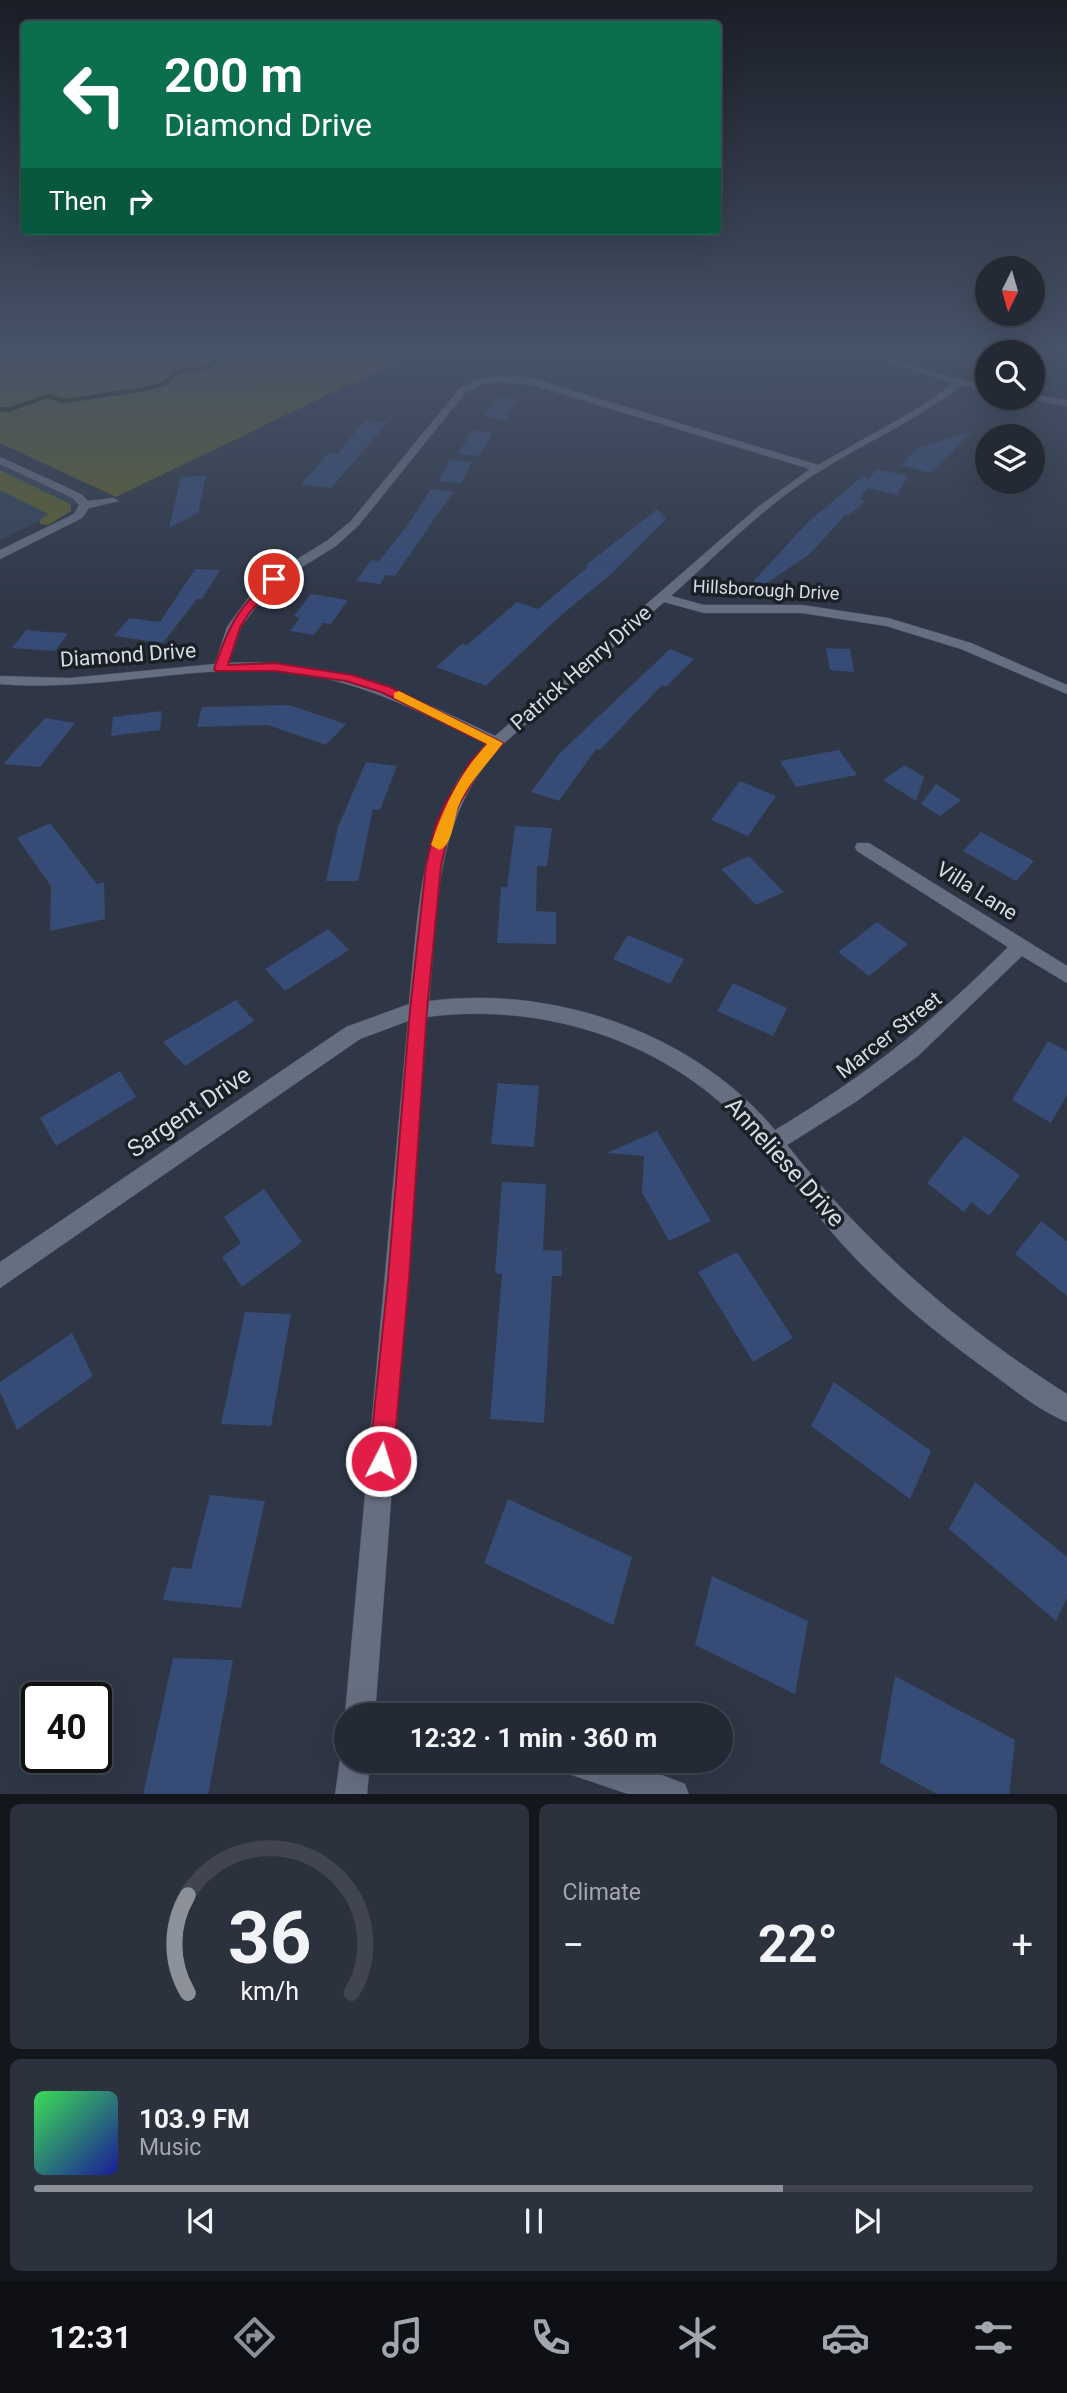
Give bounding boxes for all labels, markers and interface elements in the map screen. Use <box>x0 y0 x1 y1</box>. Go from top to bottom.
text: 200 m <box>164 47 303 104</box>
icon: left <box>49 49 140 140</box>
text: Diamond Drive <box>164 106 372 144</box>
icon: right <box>121 182 159 220</box>
text: Then <box>49 186 107 216</box>
north arrow <box>975 256 1045 326</box>
map controls <box>975 256 1045 494</box>
button: search <box>975 340 1045 410</box>
button: layers <box>975 424 1045 494</box>
pin <box>244 549 304 609</box>
icon: arrive <box>255 560 293 598</box>
street label: Hillsborough Drive <box>692 575 840 604</box>
street label: Patrick Henry Drive <box>506 601 656 735</box>
street label: Diamond Drive <box>59 638 197 672</box>
street label: Villa Lane <box>932 857 1022 925</box>
street label: Marcer Street <box>832 987 946 1083</box>
street label: Sargent Drive <box>122 1061 256 1163</box>
street label: Anneliese Drive <box>720 1092 850 1232</box>
position arrow <box>344 1424 418 1498</box>
speed limit sign: 40 <box>21 1682 112 1773</box>
text: 12:32 · 1 min · 360 m <box>410 1723 657 1753</box>
text: Climate <box>563 1879 641 1906</box>
text: 36 <box>227 1895 311 1981</box>
text: 22° <box>758 1914 838 1975</box>
text: − <box>563 1923 584 1967</box>
text: + <box>1011 1923 1033 1967</box>
text: km/h <box>240 1976 299 2005</box>
text: 103.9 FM <box>139 2104 250 2134</box>
text: Music <box>139 2134 201 2161</box>
icon: previous <box>182 2202 220 2240</box>
icon: pause <box>515 2202 553 2240</box>
icon: next <box>848 2202 886 2240</box>
icon: directions <box>230 2313 279 2362</box>
icon: music <box>378 2313 427 2362</box>
icon: phone <box>526 2313 575 2362</box>
icon: climate <box>673 2313 722 2362</box>
icon: car <box>821 2313 870 2362</box>
icon: filters <box>969 2313 1018 2362</box>
text: 12:31 <box>49 2318 132 2356</box>

